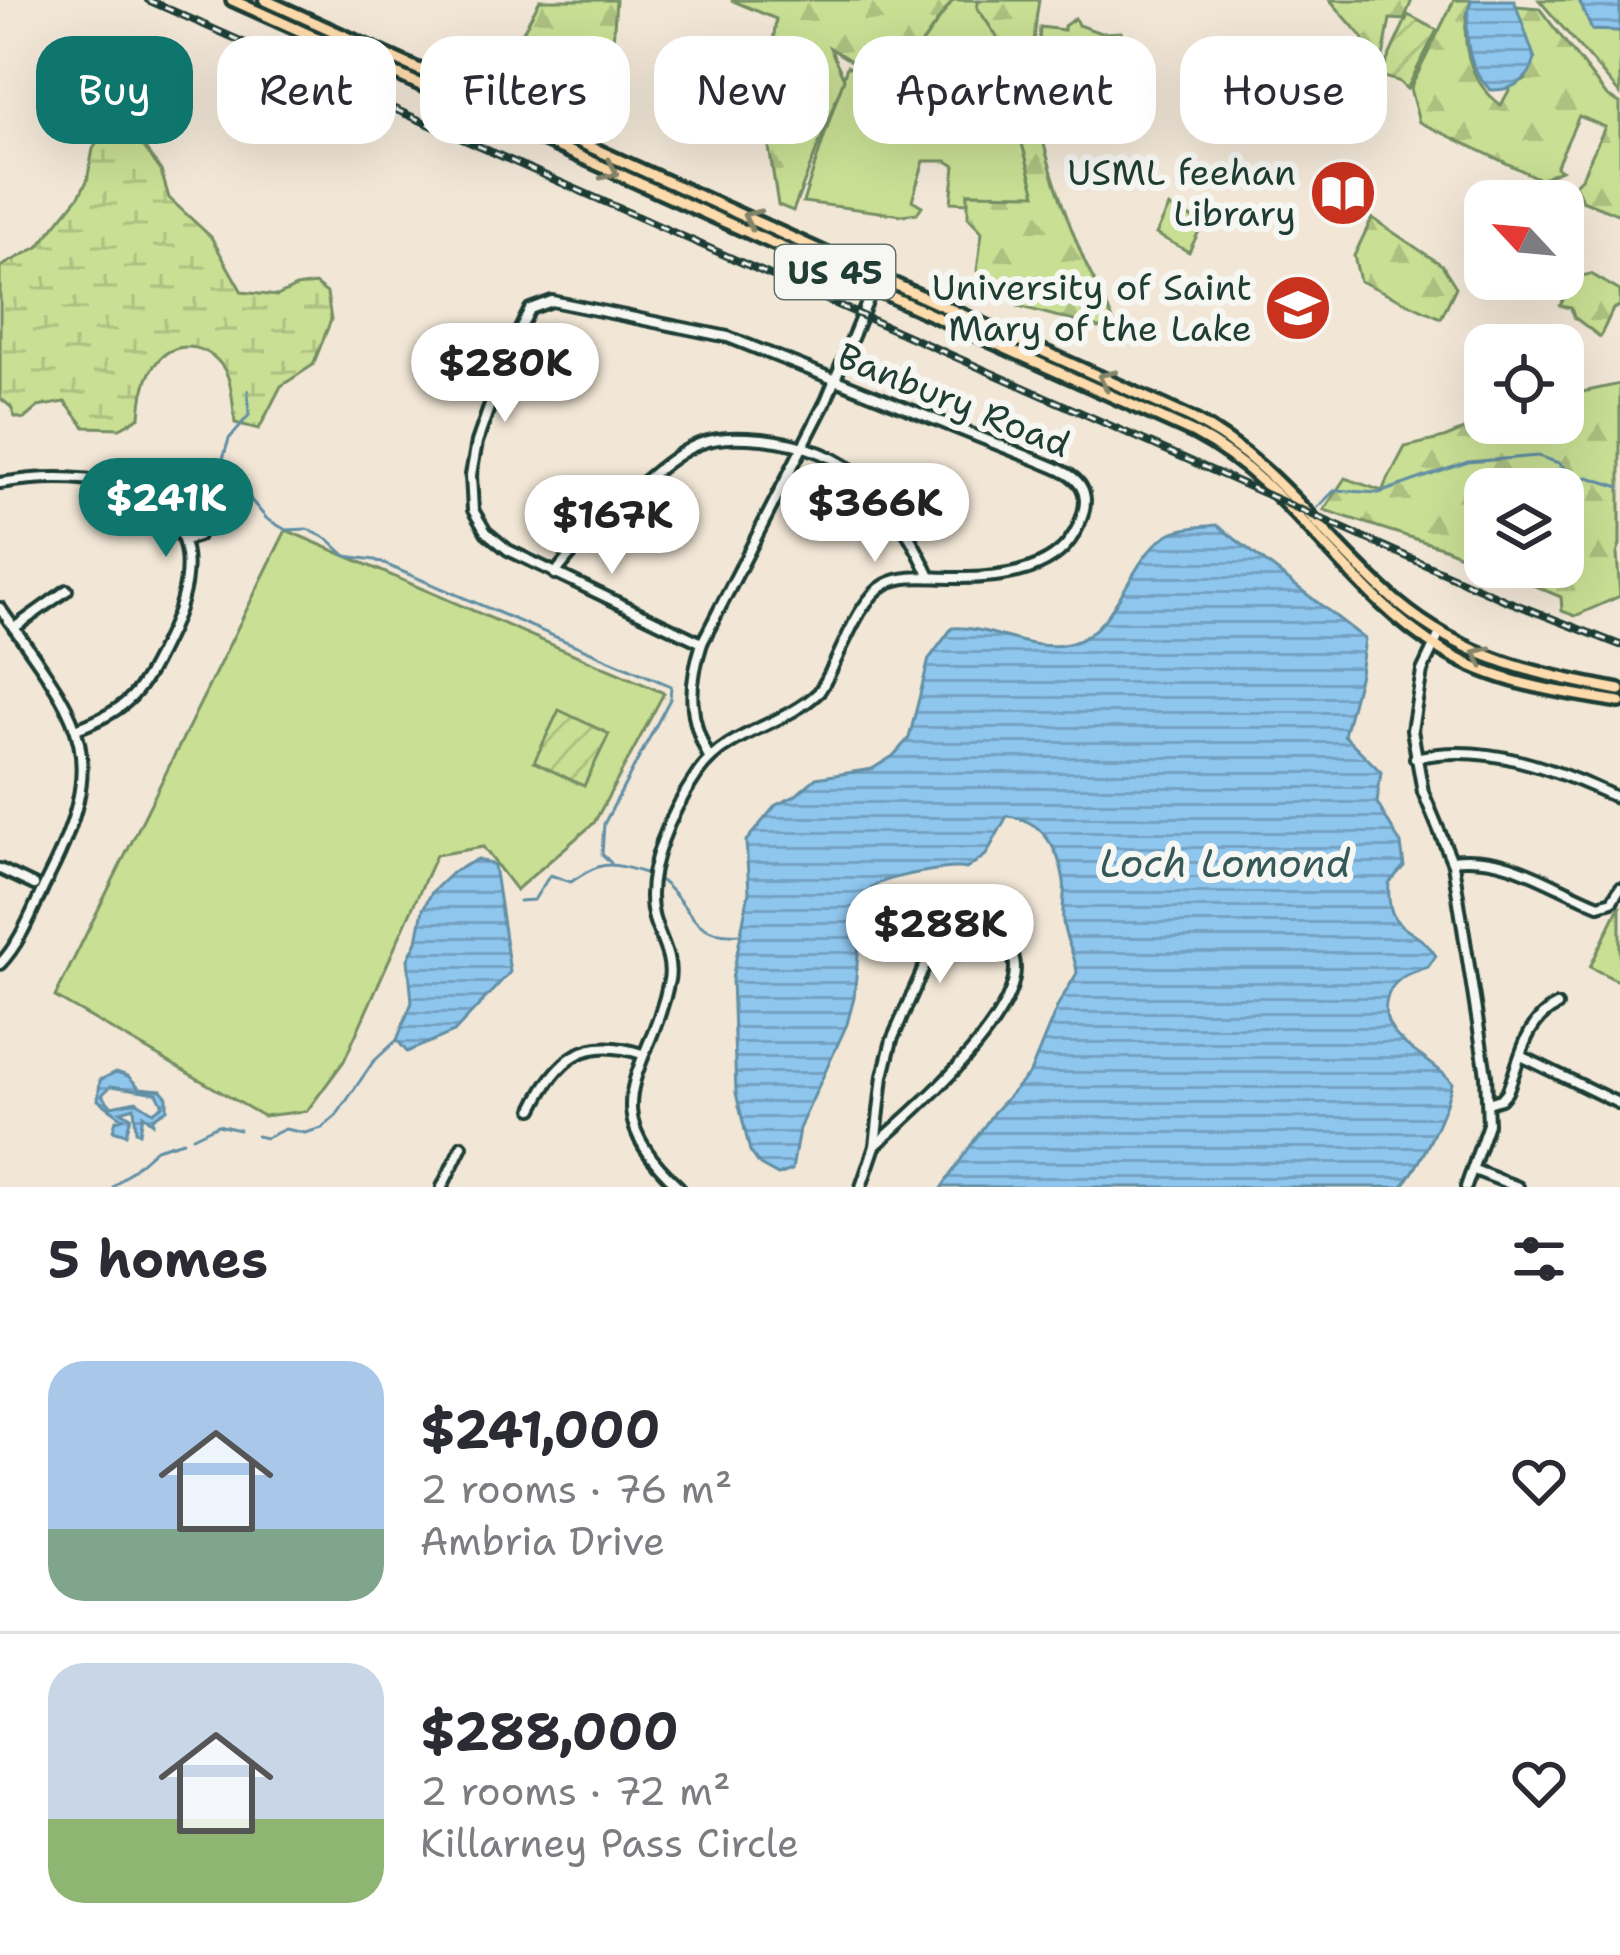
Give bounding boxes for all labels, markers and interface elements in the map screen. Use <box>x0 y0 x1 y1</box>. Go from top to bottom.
chip: Buy <box>36 36 193 144</box>
chip: Rent <box>217 36 396 144</box>
chip: Filters <box>420 36 630 144</box>
chip: New <box>654 36 829 144</box>
chip: Apartment <box>853 36 1156 144</box>
chip: House <box>1180 36 1387 144</box>
place label: USML feehan Library <box>1067 148 1296 238</box>
one-way arrow <box>598 156 619 180</box>
library icon: USML feehan Library <box>1308 158 1378 228</box>
north arrow <box>1464 180 1584 300</box>
map controls <box>1464 180 1584 588</box>
one-way arrow <box>742 209 763 233</box>
road number: US 45 <box>775 245 895 299</box>
place label: University of Saint Mary of the Lake <box>932 263 1252 353</box>
school or university icon: University of Saint Mary of the Lake <box>1263 273 1333 343</box>
pin: $280K <box>421 323 589 425</box>
button: locate <box>1464 324 1584 444</box>
street label: Banbury Road <box>831 331 1077 469</box>
text: $280K <box>438 336 572 388</box>
one-way arrow <box>1097 369 1118 393</box>
pin: $241K <box>82 458 250 560</box>
pin: $366K <box>791 463 959 565</box>
button: layers <box>1464 468 1584 588</box>
text: $241K <box>106 471 226 523</box>
pin: $167K <box>528 475 696 577</box>
text: $366K <box>807 476 943 528</box>
text: $167K <box>552 488 673 540</box>
one-way arrow <box>1472 645 1494 669</box>
water label: Loch Lomond <box>1099 837 1351 889</box>
pin: $288K <box>856 884 1024 986</box>
text: $288K <box>873 897 1007 949</box>
text: 5 homes <box>48 1225 268 1293</box>
icon: filters <box>1506 1226 1572 1292</box>
text: $241,000 <box>420 1395 660 1463</box>
icon: home <box>144 1409 288 1553</box>
icon: heart <box>1506 1448 1572 1514</box>
text: 2 rooms · 76 m² <box>420 1463 732 1515</box>
text: Ambria Drive <box>420 1515 665 1567</box>
text: $288,000 <box>420 1697 679 1765</box>
icon: home <box>144 1711 288 1855</box>
icon: heart <box>1506 1750 1572 1816</box>
text: 2 rooms · 72 m² <box>420 1765 731 1817</box>
text: Killarney Pass Circle <box>420 1817 799 1869</box>

